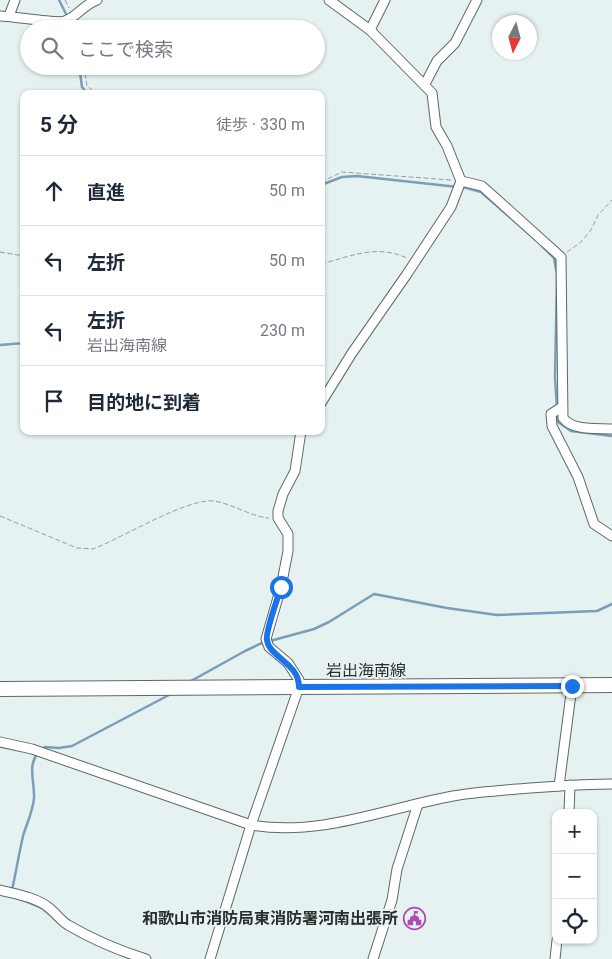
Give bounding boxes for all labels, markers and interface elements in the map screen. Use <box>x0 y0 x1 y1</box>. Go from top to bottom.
north arrow <box>492 15 537 60</box>
search box <box>20 20 325 75</box>
icon: search <box>38 34 66 62</box>
text: ここで検索 <box>78 38 173 61</box>
text: 5 分 <box>40 113 78 137</box>
text: 徒歩 · 330 m <box>216 115 305 134</box>
icon: ahead <box>40 177 68 205</box>
text: 直進 <box>87 181 125 204</box>
text: 50 m <box>269 181 305 200</box>
icon: left <box>40 247 68 275</box>
text: 左折 <box>87 251 125 274</box>
text: 50 m <box>269 251 305 270</box>
text: 左折 <box>87 309 125 332</box>
icon: left <box>40 317 68 345</box>
text: 230 m <box>260 321 305 340</box>
text: 岩出海南線 <box>87 336 167 355</box>
icon: arrive <box>40 387 68 415</box>
text: 目的地に到着 <box>87 391 201 414</box>
route start <box>270 576 293 599</box>
street label: 岩出海南線 <box>326 661 406 680</box>
route end <box>561 675 584 698</box>
map controls <box>552 809 597 944</box>
button: + <box>552 809 597 854</box>
button: − <box>552 854 597 899</box>
button: locate <box>552 899 597 944</box>
public building icon: 和歌山市消防局東消防署河南出張所 <box>402 906 426 930</box>
place label: 和歌山市消防局東消防署河南出張所 <box>142 909 398 928</box>

